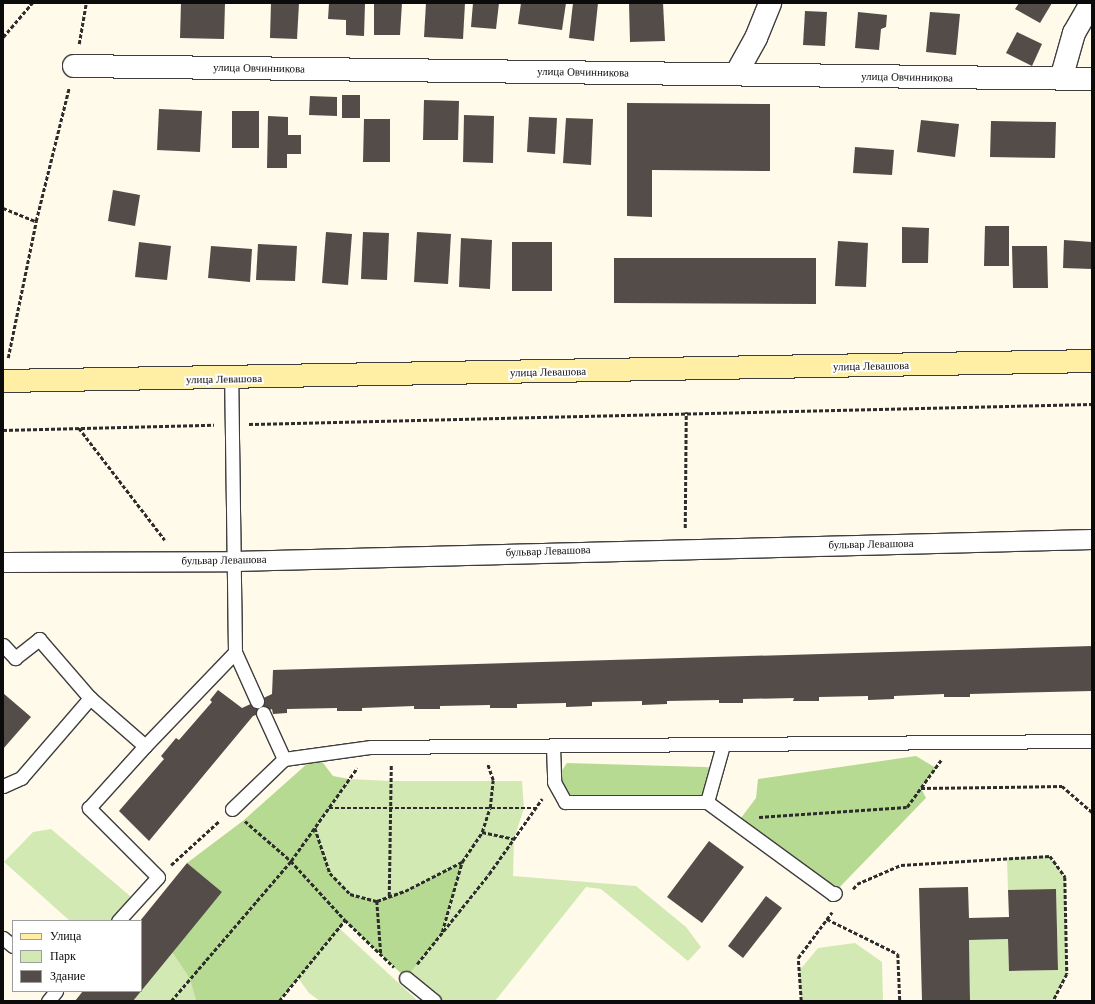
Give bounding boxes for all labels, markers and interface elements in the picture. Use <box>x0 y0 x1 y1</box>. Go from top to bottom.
street label: улица Овчинникова <box>213 61 305 75</box>
street label: улица Овчинникова <box>537 65 629 79</box>
street label: улица Овчинникова <box>861 70 953 84</box>
street label: улица Левашова <box>833 359 909 373</box>
street label: улица Левашова <box>510 365 586 379</box>
street label: улица Левашова <box>186 372 262 386</box>
street label: бульвар Левашова <box>828 537 914 551</box>
street label: бульвар Левашова <box>505 543 591 559</box>
street label: бульвар Левашова <box>181 553 267 567</box>
legend <box>12 920 142 992</box>
text: Улица <box>50 929 81 943</box>
text: Парк <box>50 949 76 963</box>
text: Здание <box>50 969 85 983</box>

